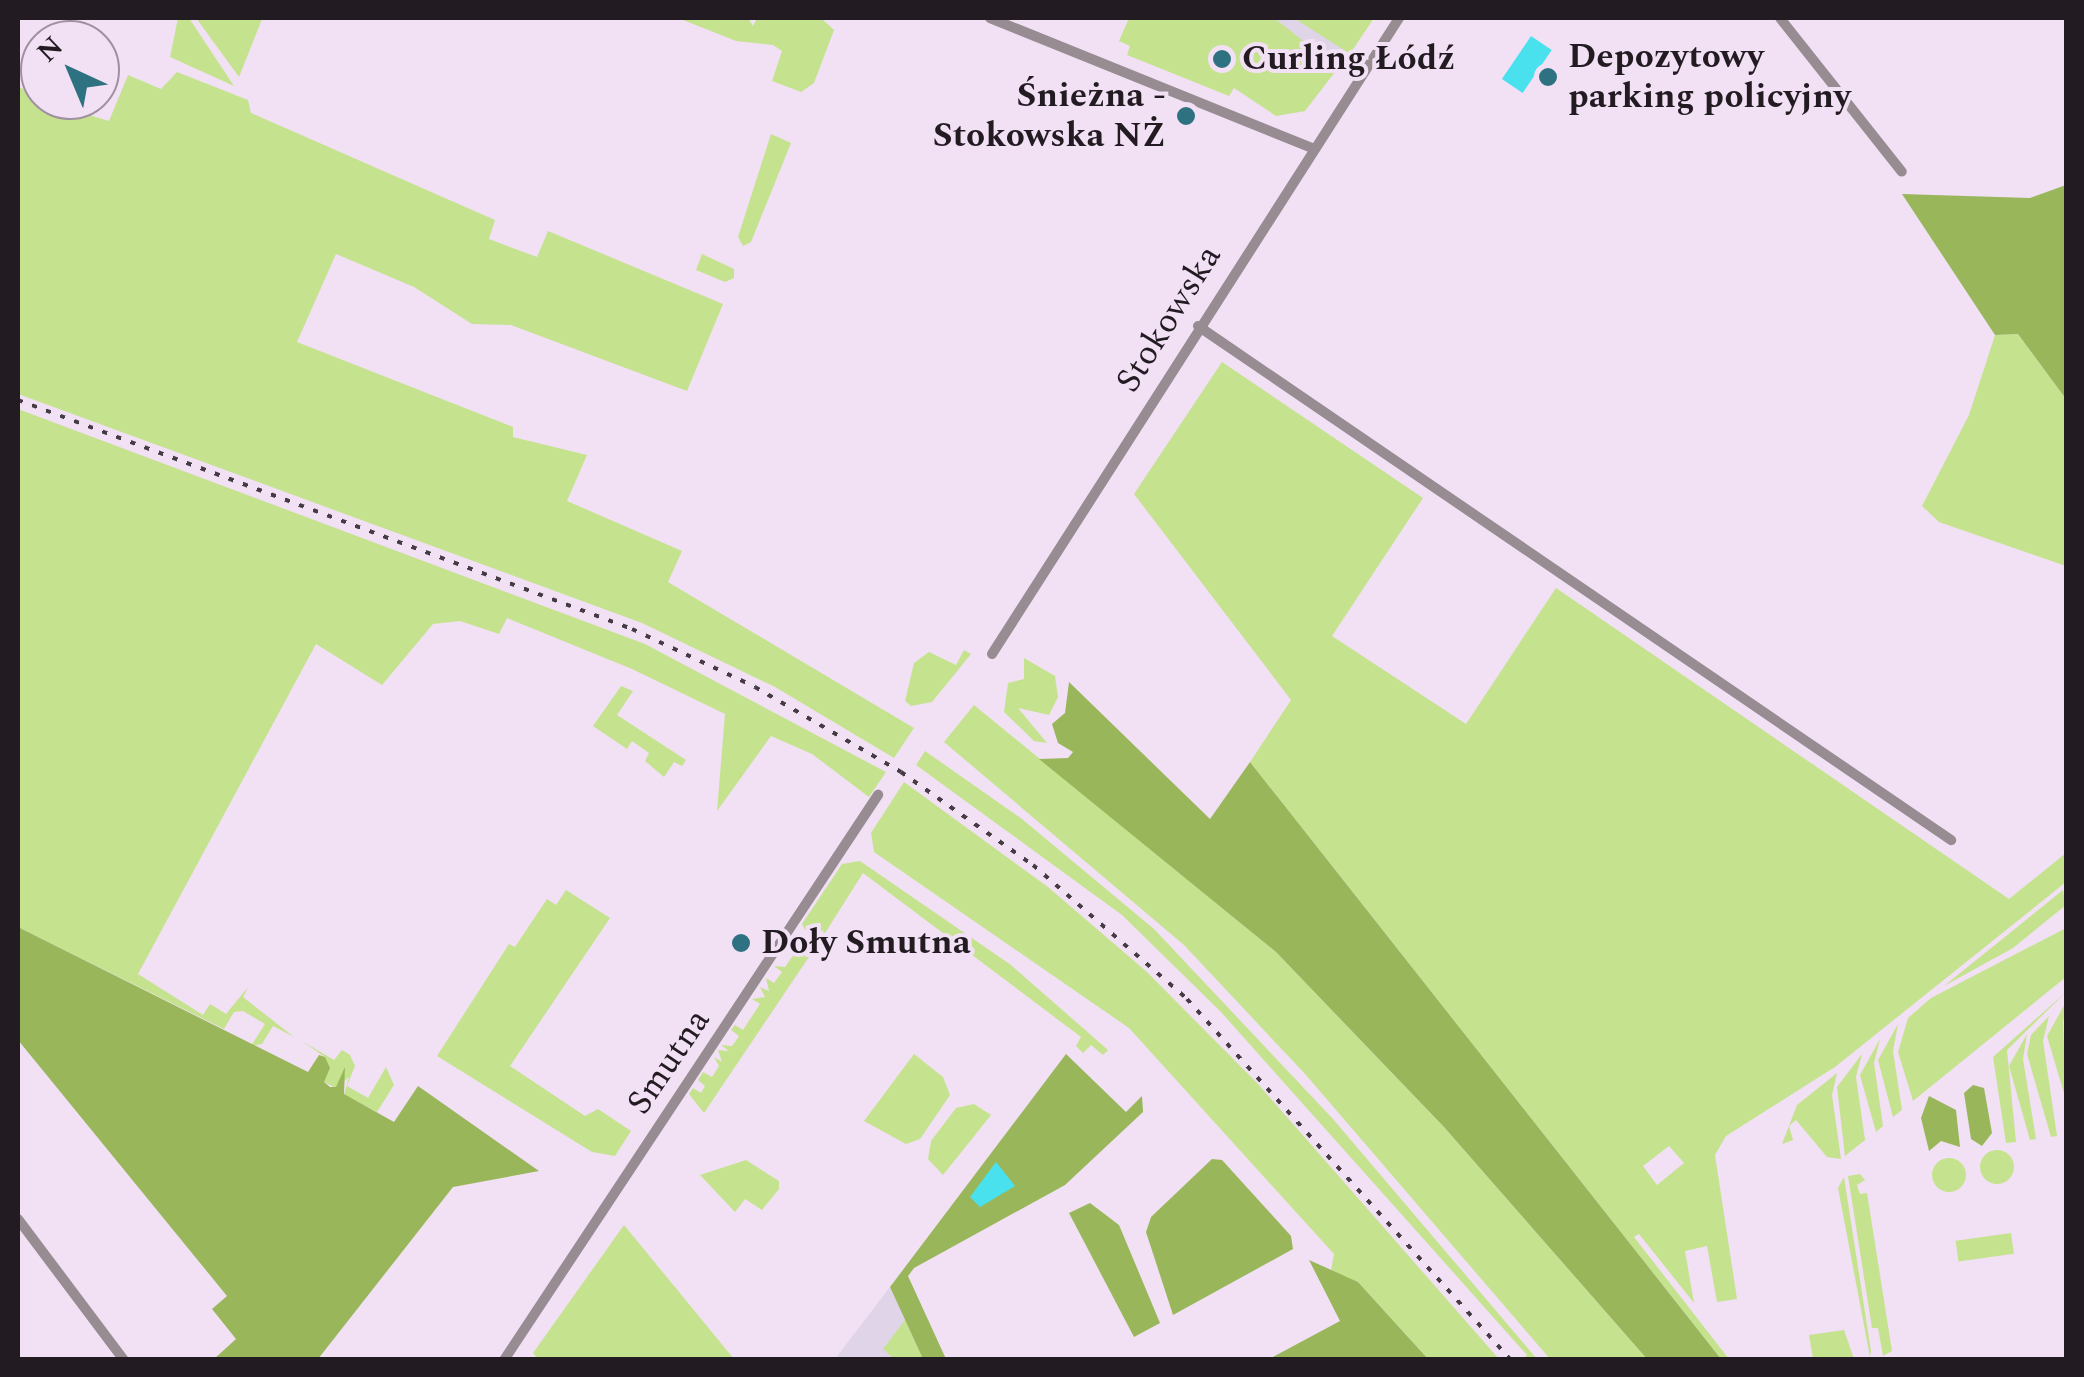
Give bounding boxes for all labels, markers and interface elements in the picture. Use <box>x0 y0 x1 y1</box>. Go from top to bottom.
north arrow <box>20 20 120 120</box>
text: N <box>27 26 73 73</box>
place label: Depozytowy parking policyjny <box>1568 36 1851 118</box>
place label: Curling Łódź <box>1242 38 1455 80</box>
marker: Curling Łódź <box>1211 48 1233 70</box>
marker: Depozytowy parking policyjny <box>1537 66 1559 88</box>
place label: Śnieżna - Stokowska NŻ <box>933 75 1166 157</box>
marker: Śnieżna - Stokowska NŻ <box>1175 105 1197 127</box>
street label: Stokowska <box>1107 238 1231 400</box>
place label: Doły Smutna <box>761 922 971 964</box>
marker: Doły Smutna <box>730 932 752 954</box>
street label: Smutna <box>618 1001 720 1123</box>

